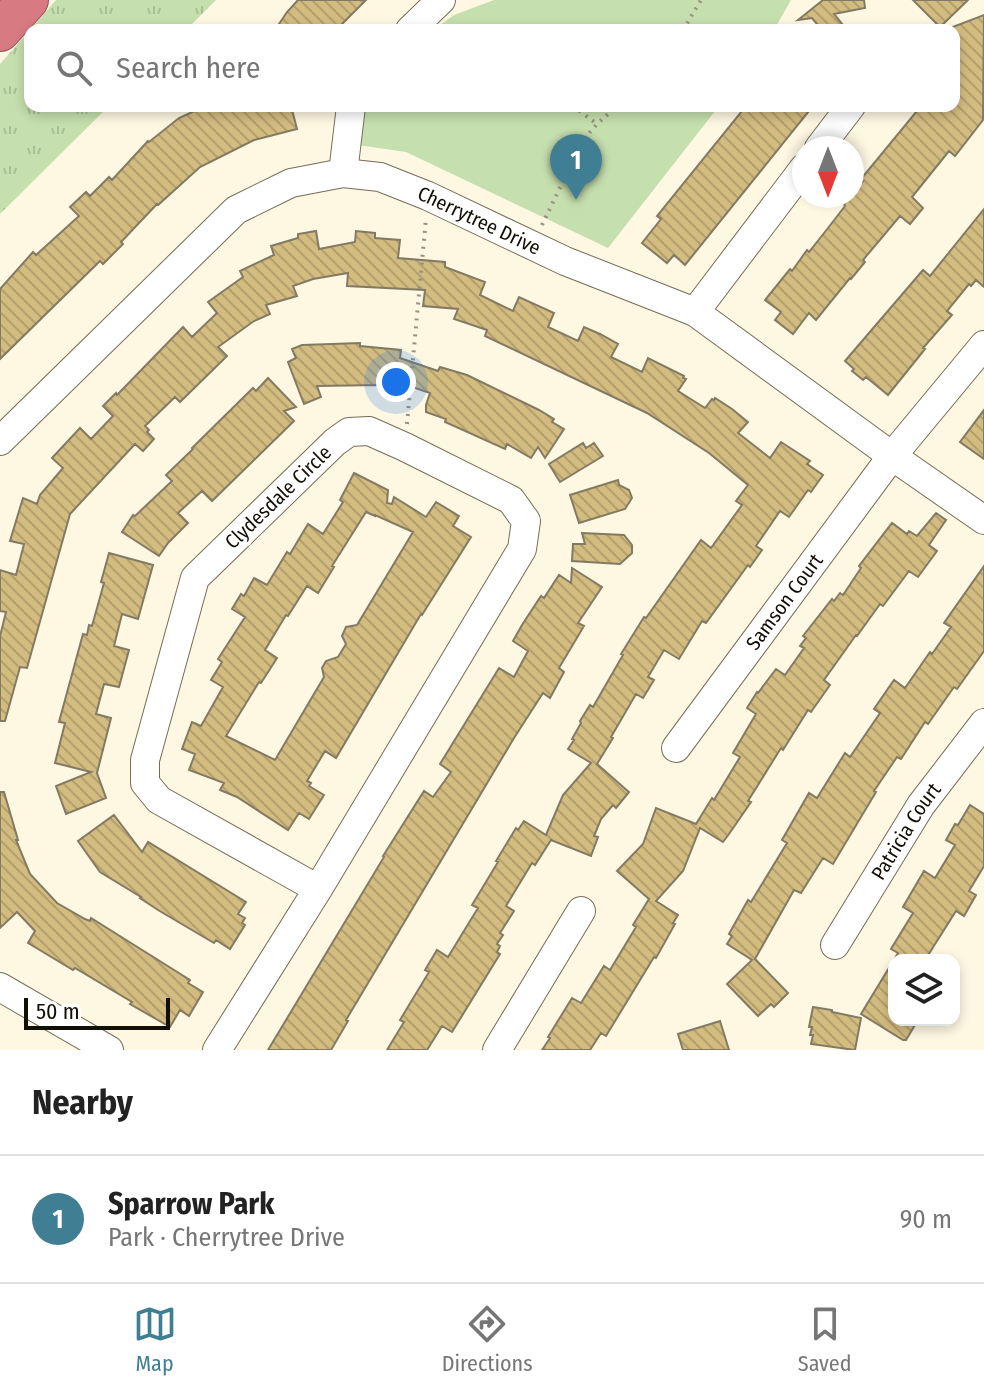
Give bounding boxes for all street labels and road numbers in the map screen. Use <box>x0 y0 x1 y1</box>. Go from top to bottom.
street label: Cherrytree Drive <box>414 181 545 260</box>
street label: Clydesdale Circle <box>220 440 336 554</box>
street label: Samson Court <box>741 548 828 655</box>
street label: Patricia Court <box>866 778 946 884</box>

